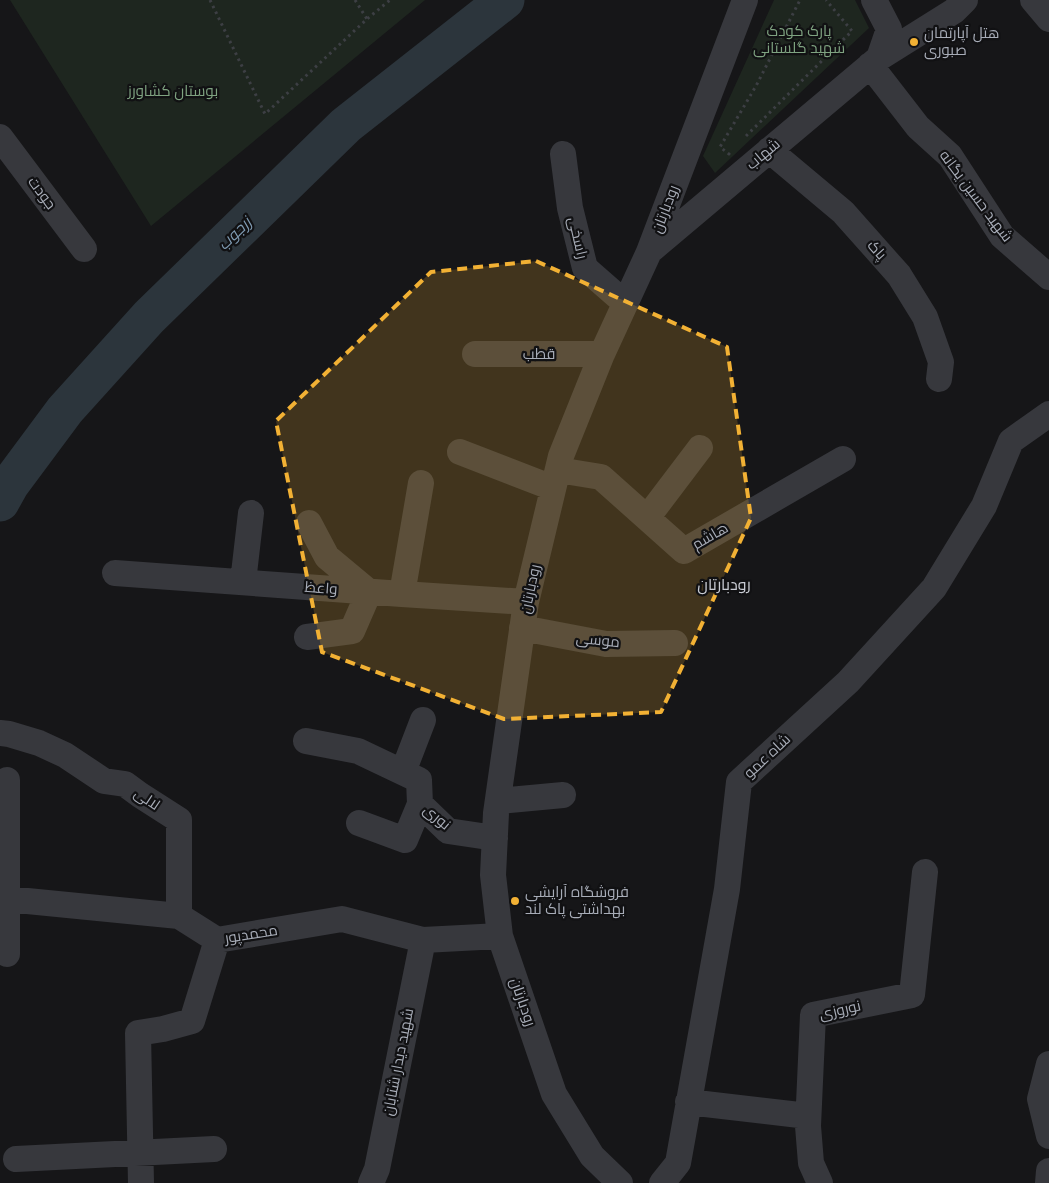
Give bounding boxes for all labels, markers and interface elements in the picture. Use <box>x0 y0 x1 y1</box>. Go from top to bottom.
park label: پارک کودک شهید گلستانی <box>753 21 845 58</box>
place label: هتل آپارتمان صبوری <box>924 23 1000 60</box>
marker: هتل آپارتمان صبوری <box>908 36 920 48</box>
park label: بوستان کشاورز <box>127 81 218 101</box>
street label: شهاب <box>742 134 784 174</box>
street label: شهید حسین یگانه <box>935 146 1017 246</box>
street label: جودت <box>24 173 61 213</box>
street label: رودبارتان <box>647 182 683 236</box>
water label: زرجوب <box>213 211 256 254</box>
street label: راسخی <box>563 215 593 261</box>
street label: پاک <box>863 236 891 264</box>
street label: قطب <box>523 344 555 362</box>
street label: هاشم <box>688 518 732 554</box>
street label: رودبارتان <box>515 562 545 616</box>
district label: رودبارتان <box>697 574 751 595</box>
street label: واعظ <box>304 577 338 598</box>
street label: موسی <box>575 628 621 652</box>
street label: شاه عمو <box>739 729 794 782</box>
street label: لالی <box>130 783 164 815</box>
street label: نوری <box>419 800 455 834</box>
place label: فروشگاه آرایشی بهداشتی پاک لند <box>525 882 629 919</box>
marker: فروشگاه آرایشی بهداشتی پاک لند <box>509 895 521 907</box>
street label: محمدپور <box>222 920 279 948</box>
street label: رودبارتان <box>505 975 541 1029</box>
street label: نوروزی <box>817 996 863 1024</box>
street label: شهید دیدار شتابان <box>378 1007 418 1117</box>

